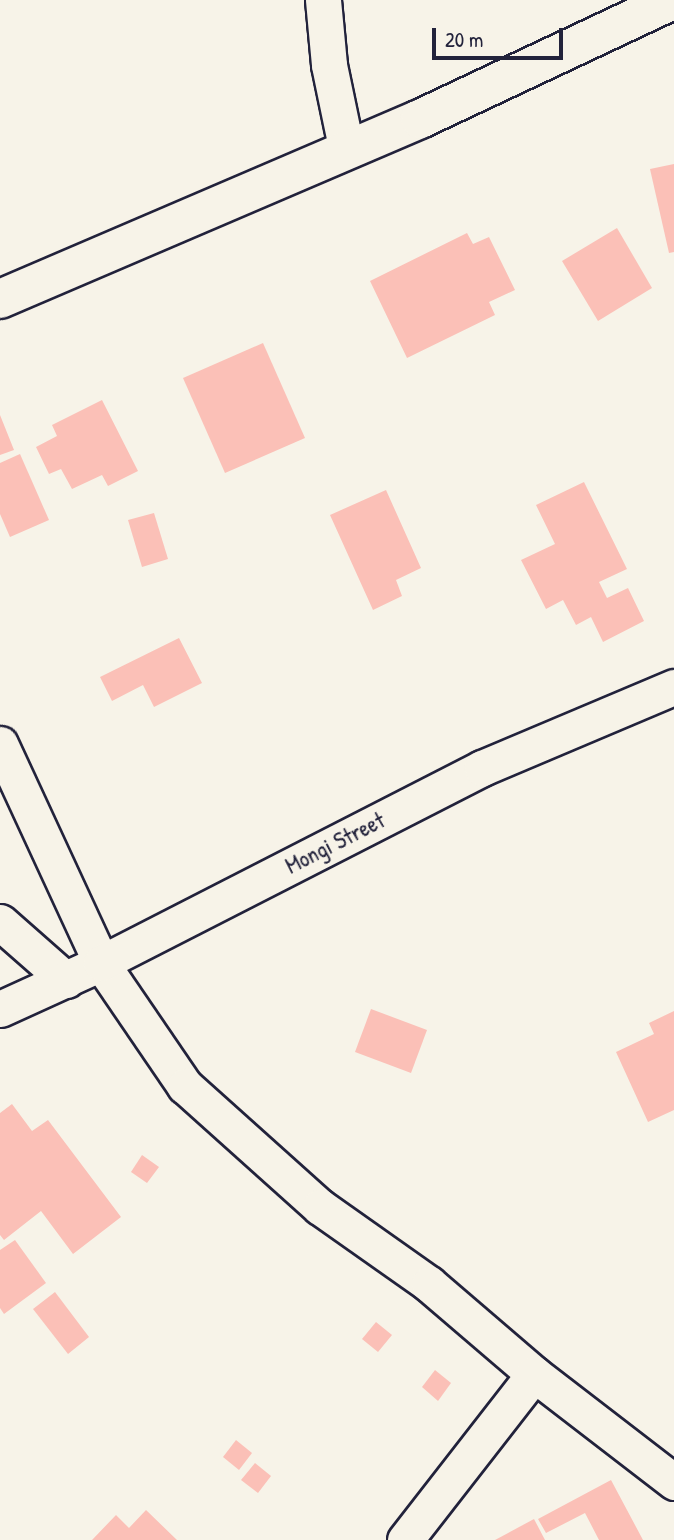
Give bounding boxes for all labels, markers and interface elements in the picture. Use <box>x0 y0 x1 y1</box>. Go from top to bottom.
scale bar <box>436 14 567 58</box>
text: 20 m <box>445 25 483 54</box>
street label: Mongi Street <box>281 806 389 880</box>

